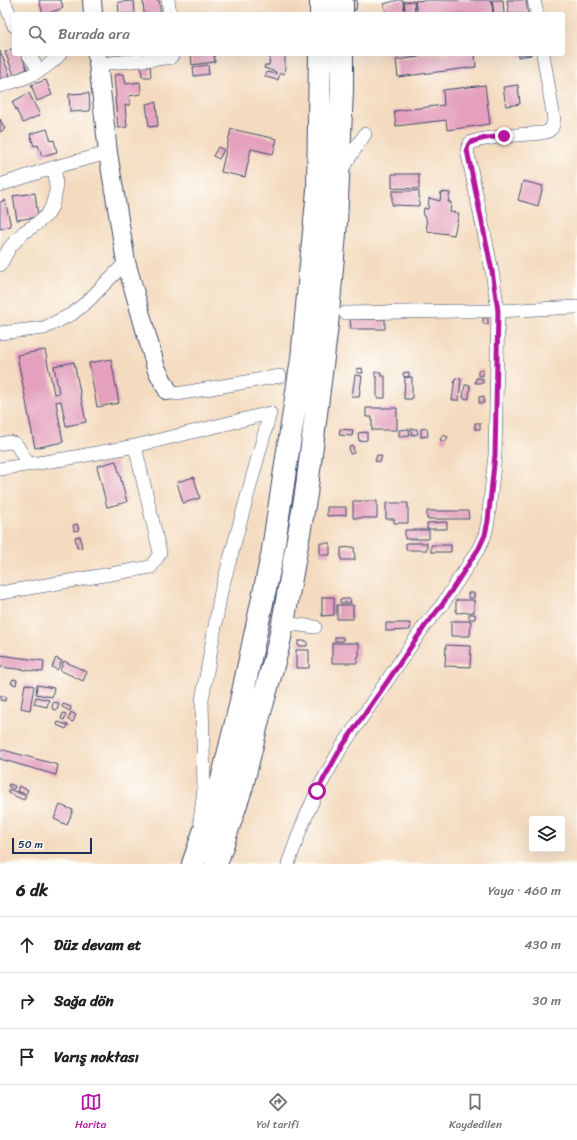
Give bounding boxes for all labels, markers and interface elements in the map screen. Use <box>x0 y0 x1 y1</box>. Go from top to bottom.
search box <box>12 12 565 56</box>
text: Burada ara <box>58 21 130 47</box>
icon: search <box>26 23 48 45</box>
route end <box>495 127 513 145</box>
route start <box>308 782 326 800</box>
map controls <box>529 816 565 852</box>
button: layers <box>529 816 565 852</box>
text: 50 m <box>18 835 43 854</box>
scale bar <box>12 836 92 855</box>
text: 6 dk <box>16 875 48 905</box>
text: Yaya · 460 m <box>488 879 561 902</box>
text: Düz devam et <box>54 932 141 958</box>
text: 430 m <box>524 933 561 956</box>
icon: ahead <box>16 934 38 956</box>
text: Sağa dön <box>54 988 114 1014</box>
text: 30 m <box>532 989 561 1012</box>
icon: right <box>16 990 38 1012</box>
text: Varış noktası <box>54 1044 139 1070</box>
icon: arrive <box>16 1046 38 1068</box>
tab: Harita <box>75 1091 106 1134</box>
tab: Yol tarifi <box>256 1091 299 1134</box>
tab: Kaydedilen <box>449 1091 502 1134</box>

